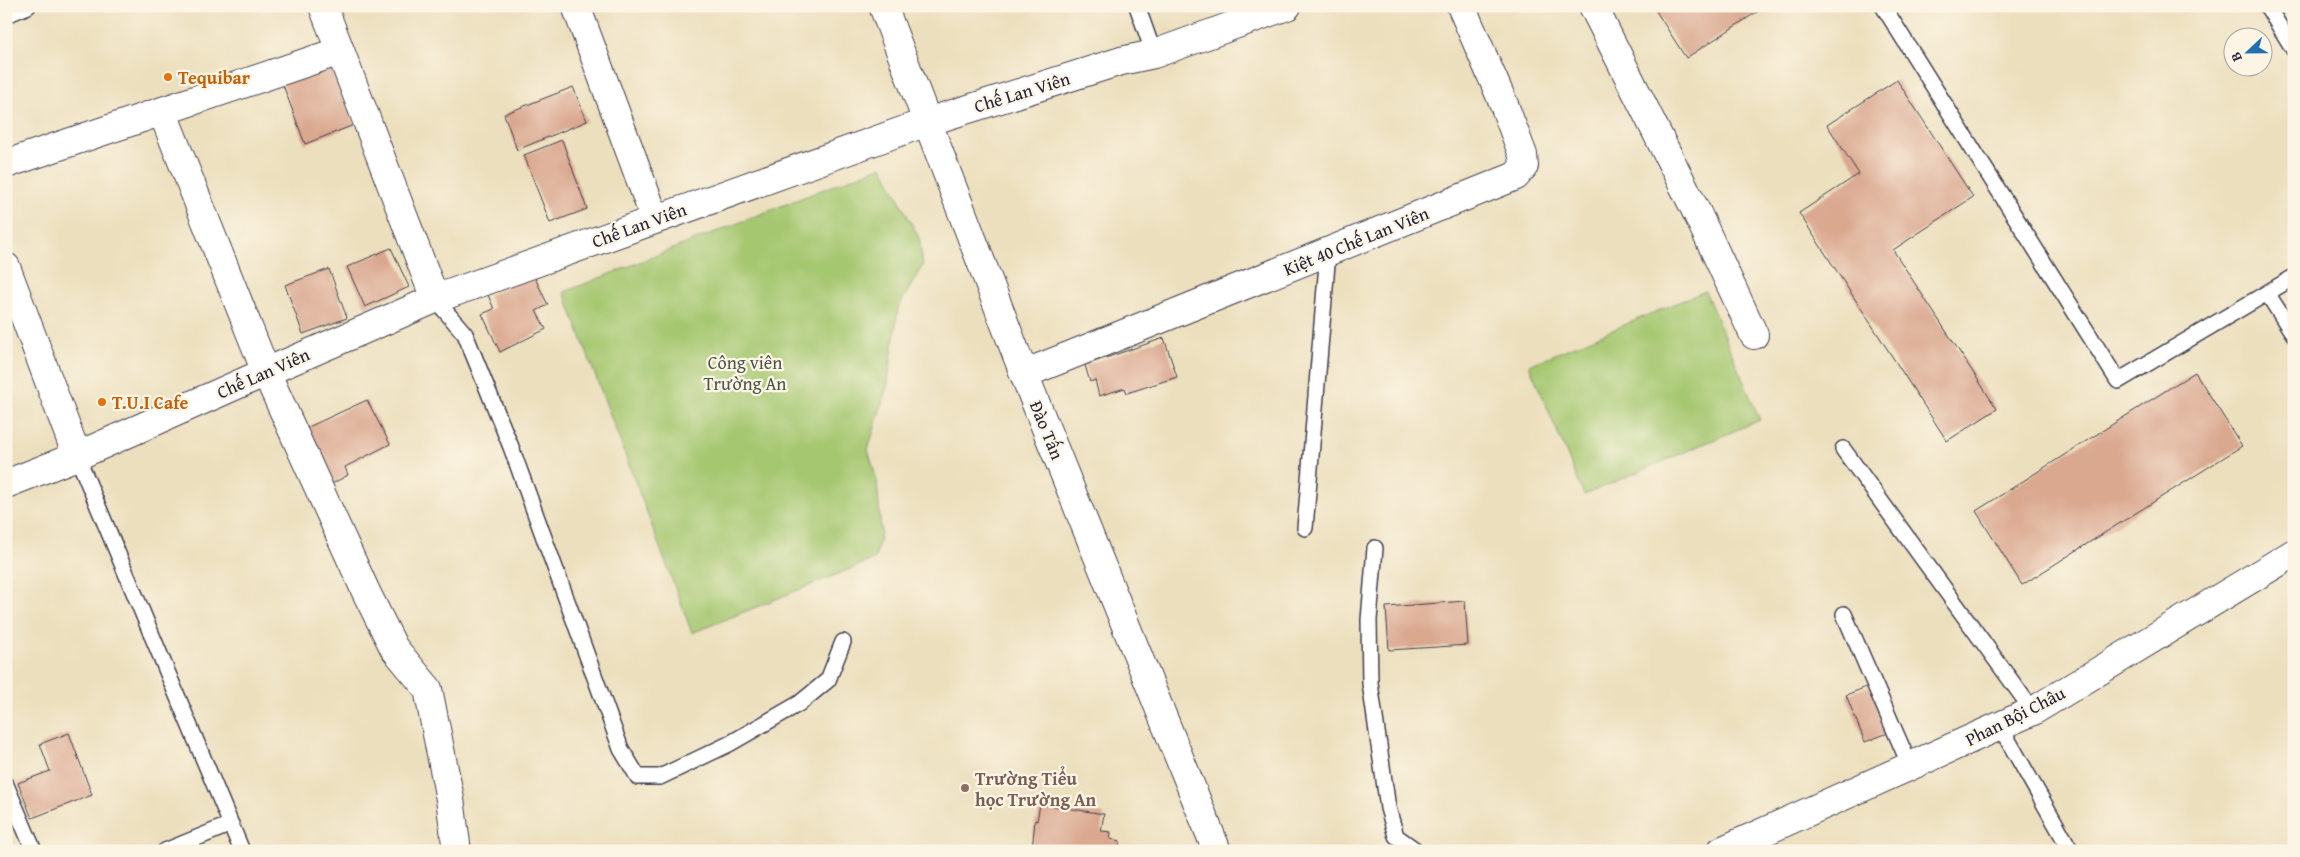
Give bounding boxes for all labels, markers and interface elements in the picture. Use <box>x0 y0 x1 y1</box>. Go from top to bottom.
north arrow <box>2222 28 2272 78</box>
text: B <box>2225 49 2247 65</box>
place label: Tequibar <box>178 64 251 91</box>
street label: Chế Lan Viên <box>971 65 1073 119</box>
marker: Tequibar <box>162 71 174 83</box>
street label: Chế Lan Viên <box>588 195 690 255</box>
street label: Kiệt 40 Chế Lan Viên <box>1279 199 1433 283</box>
street label: Chế Lan Viên <box>212 341 314 405</box>
park label: Công viên Trường An <box>704 349 786 397</box>
place label: T.U.I Cafe <box>112 389 189 416</box>
marker: T.U.I Cafe <box>96 396 108 408</box>
street label: Đào Tấn <box>1023 397 1071 463</box>
street label: Phan Bội Châu <box>1960 679 2070 753</box>
place label: Trường Tiểu học Trường An <box>975 765 1096 813</box>
marker: Trường Tiểu học Trường An <box>959 782 971 794</box>

